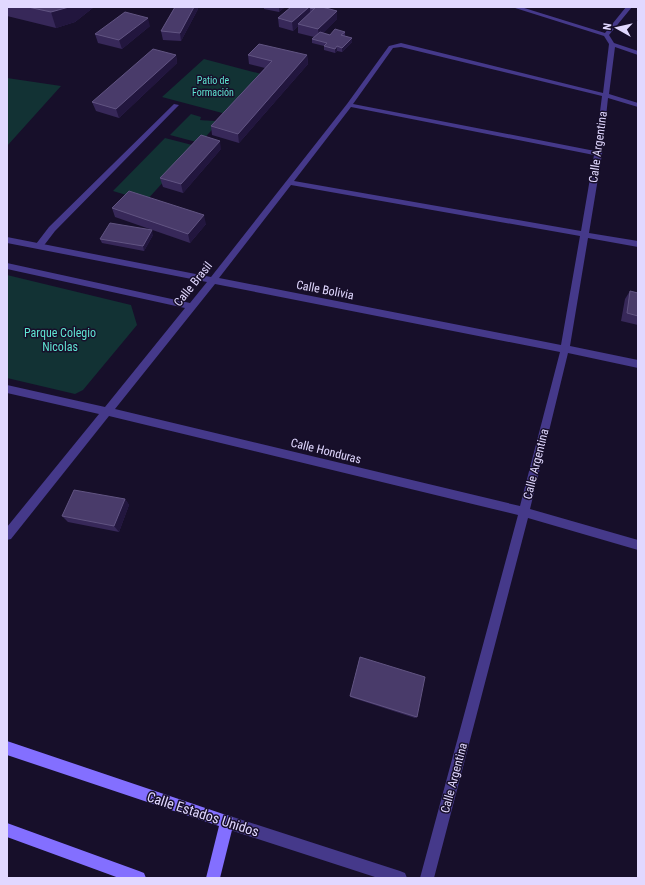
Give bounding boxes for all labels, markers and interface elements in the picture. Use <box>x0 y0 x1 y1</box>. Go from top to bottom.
north arrow <box>597 8 637 48</box>
text: N <box>601 22 615 31</box>
park label: Patio de Formación <box>192 75 234 98</box>
street label: Calle Argentina <box>586 110 610 184</box>
street label: Calle Brasil <box>171 259 215 309</box>
street label: Calle Bolivia <box>295 278 355 302</box>
park label: Parque Colegio Nicolas <box>24 326 96 354</box>
street label: Calle Argentina <box>520 427 552 501</box>
street label: Calle Honduras <box>289 435 363 467</box>
street label: Calle Argentina <box>438 741 470 815</box>
street label: Calle Estados Unidos <box>145 788 261 840</box>

